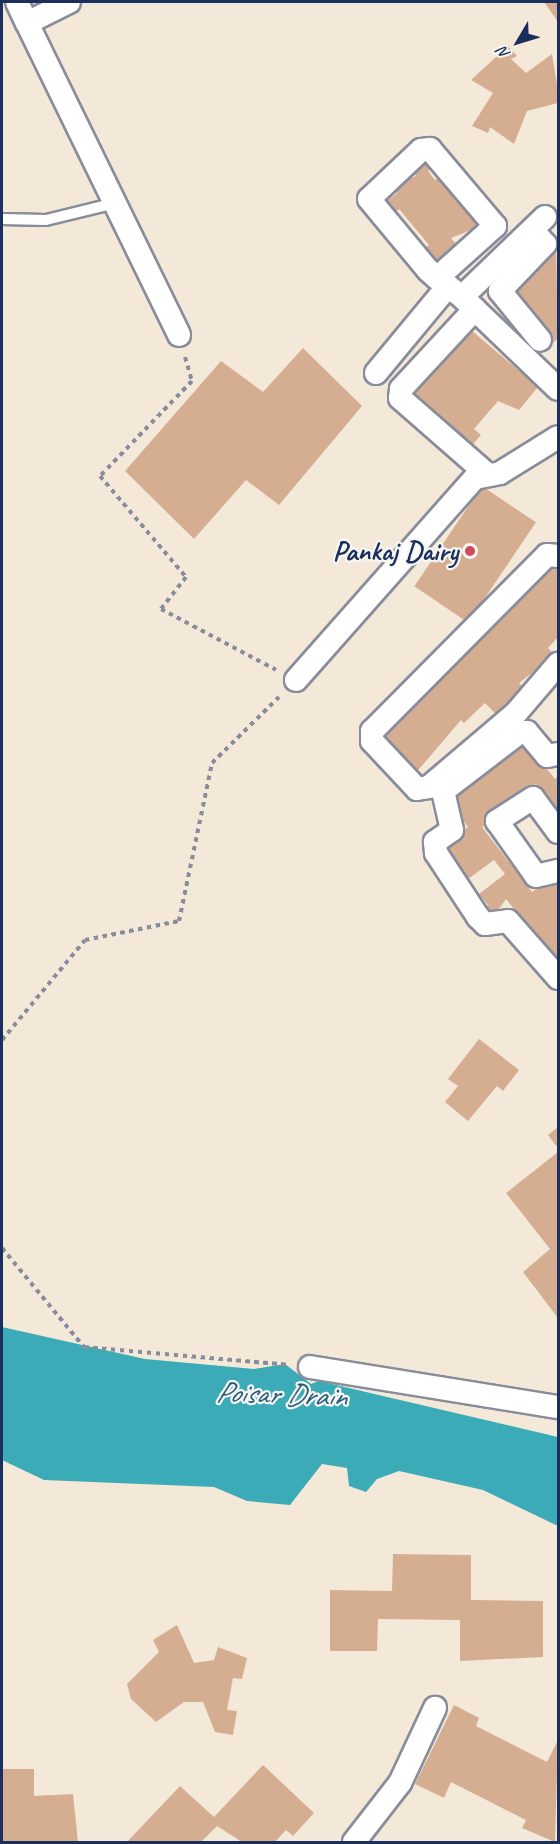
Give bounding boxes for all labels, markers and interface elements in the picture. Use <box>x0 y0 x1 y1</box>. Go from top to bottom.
north arrow <box>488 12 548 72</box>
text: N <box>493 43 515 63</box>
place label: Pankaj Dairy <box>332 534 458 568</box>
marker: Pankaj Dairy <box>463 544 477 558</box>
water label: Poisar Drain <box>215 1374 347 1414</box>

